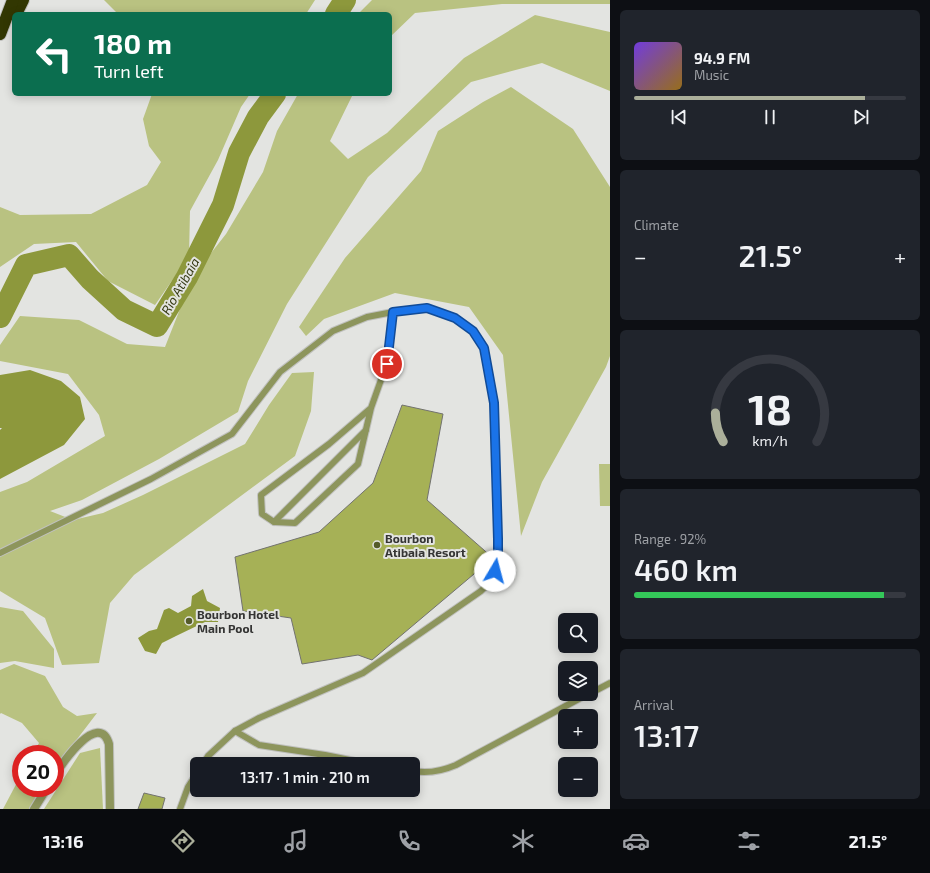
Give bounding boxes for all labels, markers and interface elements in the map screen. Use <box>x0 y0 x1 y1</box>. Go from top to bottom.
text: 180 m <box>94 26 172 60</box>
icon: left <box>28 28 80 80</box>
text: 94.9 FM <box>694 49 750 67</box>
text: Turn left <box>94 60 164 82</box>
text: Music <box>694 67 729 83</box>
icon: previous <box>668 106 690 128</box>
icon: pause <box>759 106 781 128</box>
icon: next <box>850 106 872 128</box>
text: Climate <box>634 217 679 233</box>
text: 21.5° <box>738 237 802 273</box>
text: − <box>634 243 647 269</box>
text: + <box>894 243 906 269</box>
water label: Rio Atibaia <box>157 255 203 317</box>
pin <box>370 347 404 381</box>
icon: arrive <box>376 353 398 375</box>
text: 18 <box>748 383 792 433</box>
text: km/h <box>752 432 788 449</box>
place label: Bourbon Atibaia Resort <box>385 531 466 559</box>
text: Range · 92% <box>634 531 706 547</box>
marker: Bourbon Atibaia Resort <box>372 540 382 550</box>
position arrow <box>474 550 516 592</box>
text: 460 km <box>634 551 738 587</box>
place label: Bourbon Hotel Main Pool <box>197 607 279 635</box>
map controls <box>558 613 598 797</box>
button: search <box>558 613 598 653</box>
marker: Bourbon Hotel Main Pool <box>184 616 194 626</box>
button: layers <box>558 661 598 701</box>
text: Arrival <box>634 697 674 713</box>
button: + <box>558 709 598 749</box>
text: 13:17 <box>634 717 699 753</box>
speed limit sign: 20 <box>12 745 64 797</box>
button: − <box>558 757 598 797</box>
text: 13:17 · 1 min · 210 m <box>240 768 370 786</box>
icon: directions <box>169 827 197 855</box>
icon: music <box>282 827 310 855</box>
icon: phone <box>395 827 423 855</box>
icon: climate <box>509 827 537 855</box>
icon: car <box>622 827 650 855</box>
icon: filters <box>735 827 763 855</box>
text: 13:16 <box>43 830 84 852</box>
text: 21.5° <box>849 830 887 852</box>

